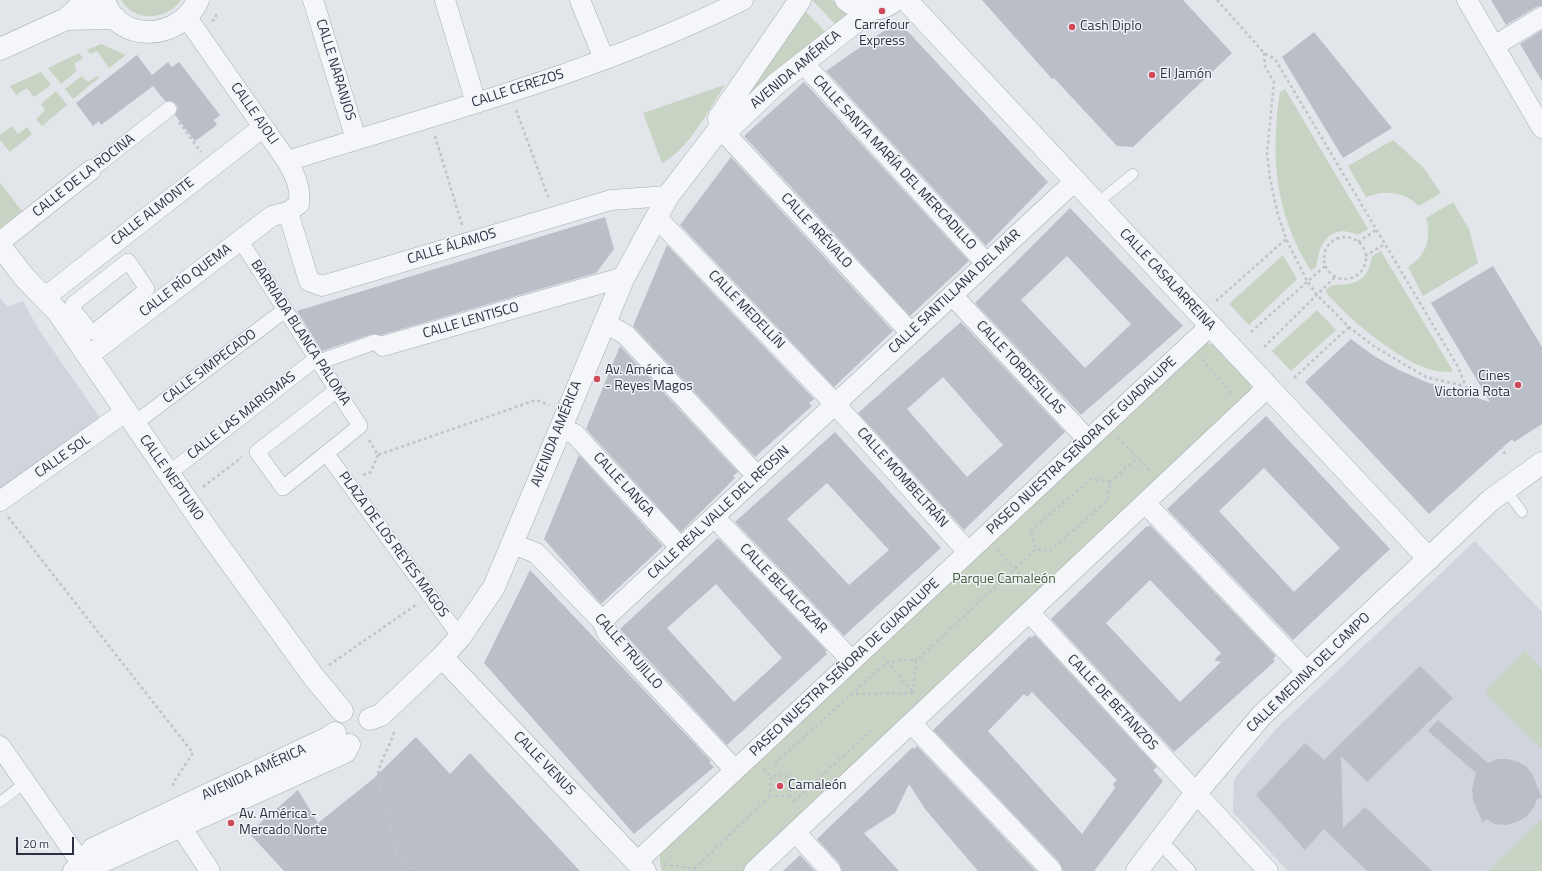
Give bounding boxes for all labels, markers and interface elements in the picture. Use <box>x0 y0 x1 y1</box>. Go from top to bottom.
marker: Carrefour Express <box>877 6 887 16</box>
street label: CALLE NARANJOS <box>312 17 358 123</box>
place label: Carrefour Express <box>854 18 910 50</box>
place label: Cash Diplo <box>1080 19 1142 35</box>
marker: Cash Diplo <box>1067 22 1077 32</box>
street label: AVENIDA AMÉRICA <box>747 27 845 113</box>
street label: CALLE CEREZOS <box>470 66 566 112</box>
place label: El Jamón <box>1160 67 1212 83</box>
marker: El Jamón <box>1147 70 1157 80</box>
street label: CALLE SANTA MARÍA DEL MERCADILLO <box>809 72 979 254</box>
street label: CALLE AJOLI <box>226 80 282 148</box>
street label: CALLE DE LA ROCINA <box>30 131 138 221</box>
street label: CALLE ALMONTE <box>108 174 198 250</box>
street label: CALLE ARÉVALO <box>777 190 855 272</box>
street label: CALLE ÁLAMOS <box>405 225 499 269</box>
street label: CALLE SANTILLANA DEL MAR <box>886 226 1024 358</box>
street label: CALLE CASALARREINA <box>1115 226 1219 334</box>
street label: CALLE RÍO QUEMA <box>137 241 235 321</box>
street label: BARRIADA BLANCA PALOMA <box>247 257 353 409</box>
street label: CALLE MEDELLÍN <box>704 267 788 353</box>
street label: CALLE LENTISCO <box>421 299 521 343</box>
street label: CALLE TORDESILLAS <box>972 318 1068 418</box>
street label: CALLE SIMPECADO <box>160 326 260 408</box>
street label: PASEO NUESTRA SEÑORA DE GUADALUPE <box>984 354 1180 538</box>
place label: Av. América - Reyes Magos <box>605 363 693 396</box>
street label: CALLE LAS MARISMAS <box>184 368 300 464</box>
place label: Cines Victoria Rota <box>1435 369 1510 402</box>
marker: Av. América - Reyes Magos <box>592 374 602 384</box>
street label: AVENIDA AMÉRICA <box>528 379 586 489</box>
marker: Cines Victoria Rota <box>1513 380 1523 390</box>
street label: CALLE MOMBELTRÁN <box>853 425 951 531</box>
street label: CALLE SOL <box>32 432 94 482</box>
street label: CALLE NEPTUNO <box>135 432 207 524</box>
street label: CALLE REAL VALLE DEL REOSIN <box>645 443 793 583</box>
street label: CALLE LANGA <box>589 449 657 521</box>
street label: PLAZA DE LOS REYES MAGOS <box>334 469 452 621</box>
street label: CALLE BELALCAZAR <box>736 541 830 637</box>
park label: Parque Camaleón <box>952 572 1056 588</box>
street label: PASEO NUESTRA SEÑORA DE GUADALUPE <box>747 576 943 760</box>
street label: CALLE MEDINA DEL CAMPO <box>1244 610 1374 736</box>
street label: CALLE TRUJILLO <box>591 611 665 693</box>
street label: CALLE DE BETANZOS <box>1063 651 1161 755</box>
street label: CALLE VENUS <box>509 729 579 799</box>
street label: AVENIDA AMÉRICA <box>199 742 309 804</box>
place label: Camaleón <box>788 778 847 794</box>
marker: Camaleón <box>775 781 785 791</box>
place label: Av. América - Mercado Norte <box>239 807 327 840</box>
marker: Av. América - Mercado Norte <box>226 818 236 828</box>
scale bar <box>18 829 76 855</box>
text: 20 m <box>23 834 49 853</box>

